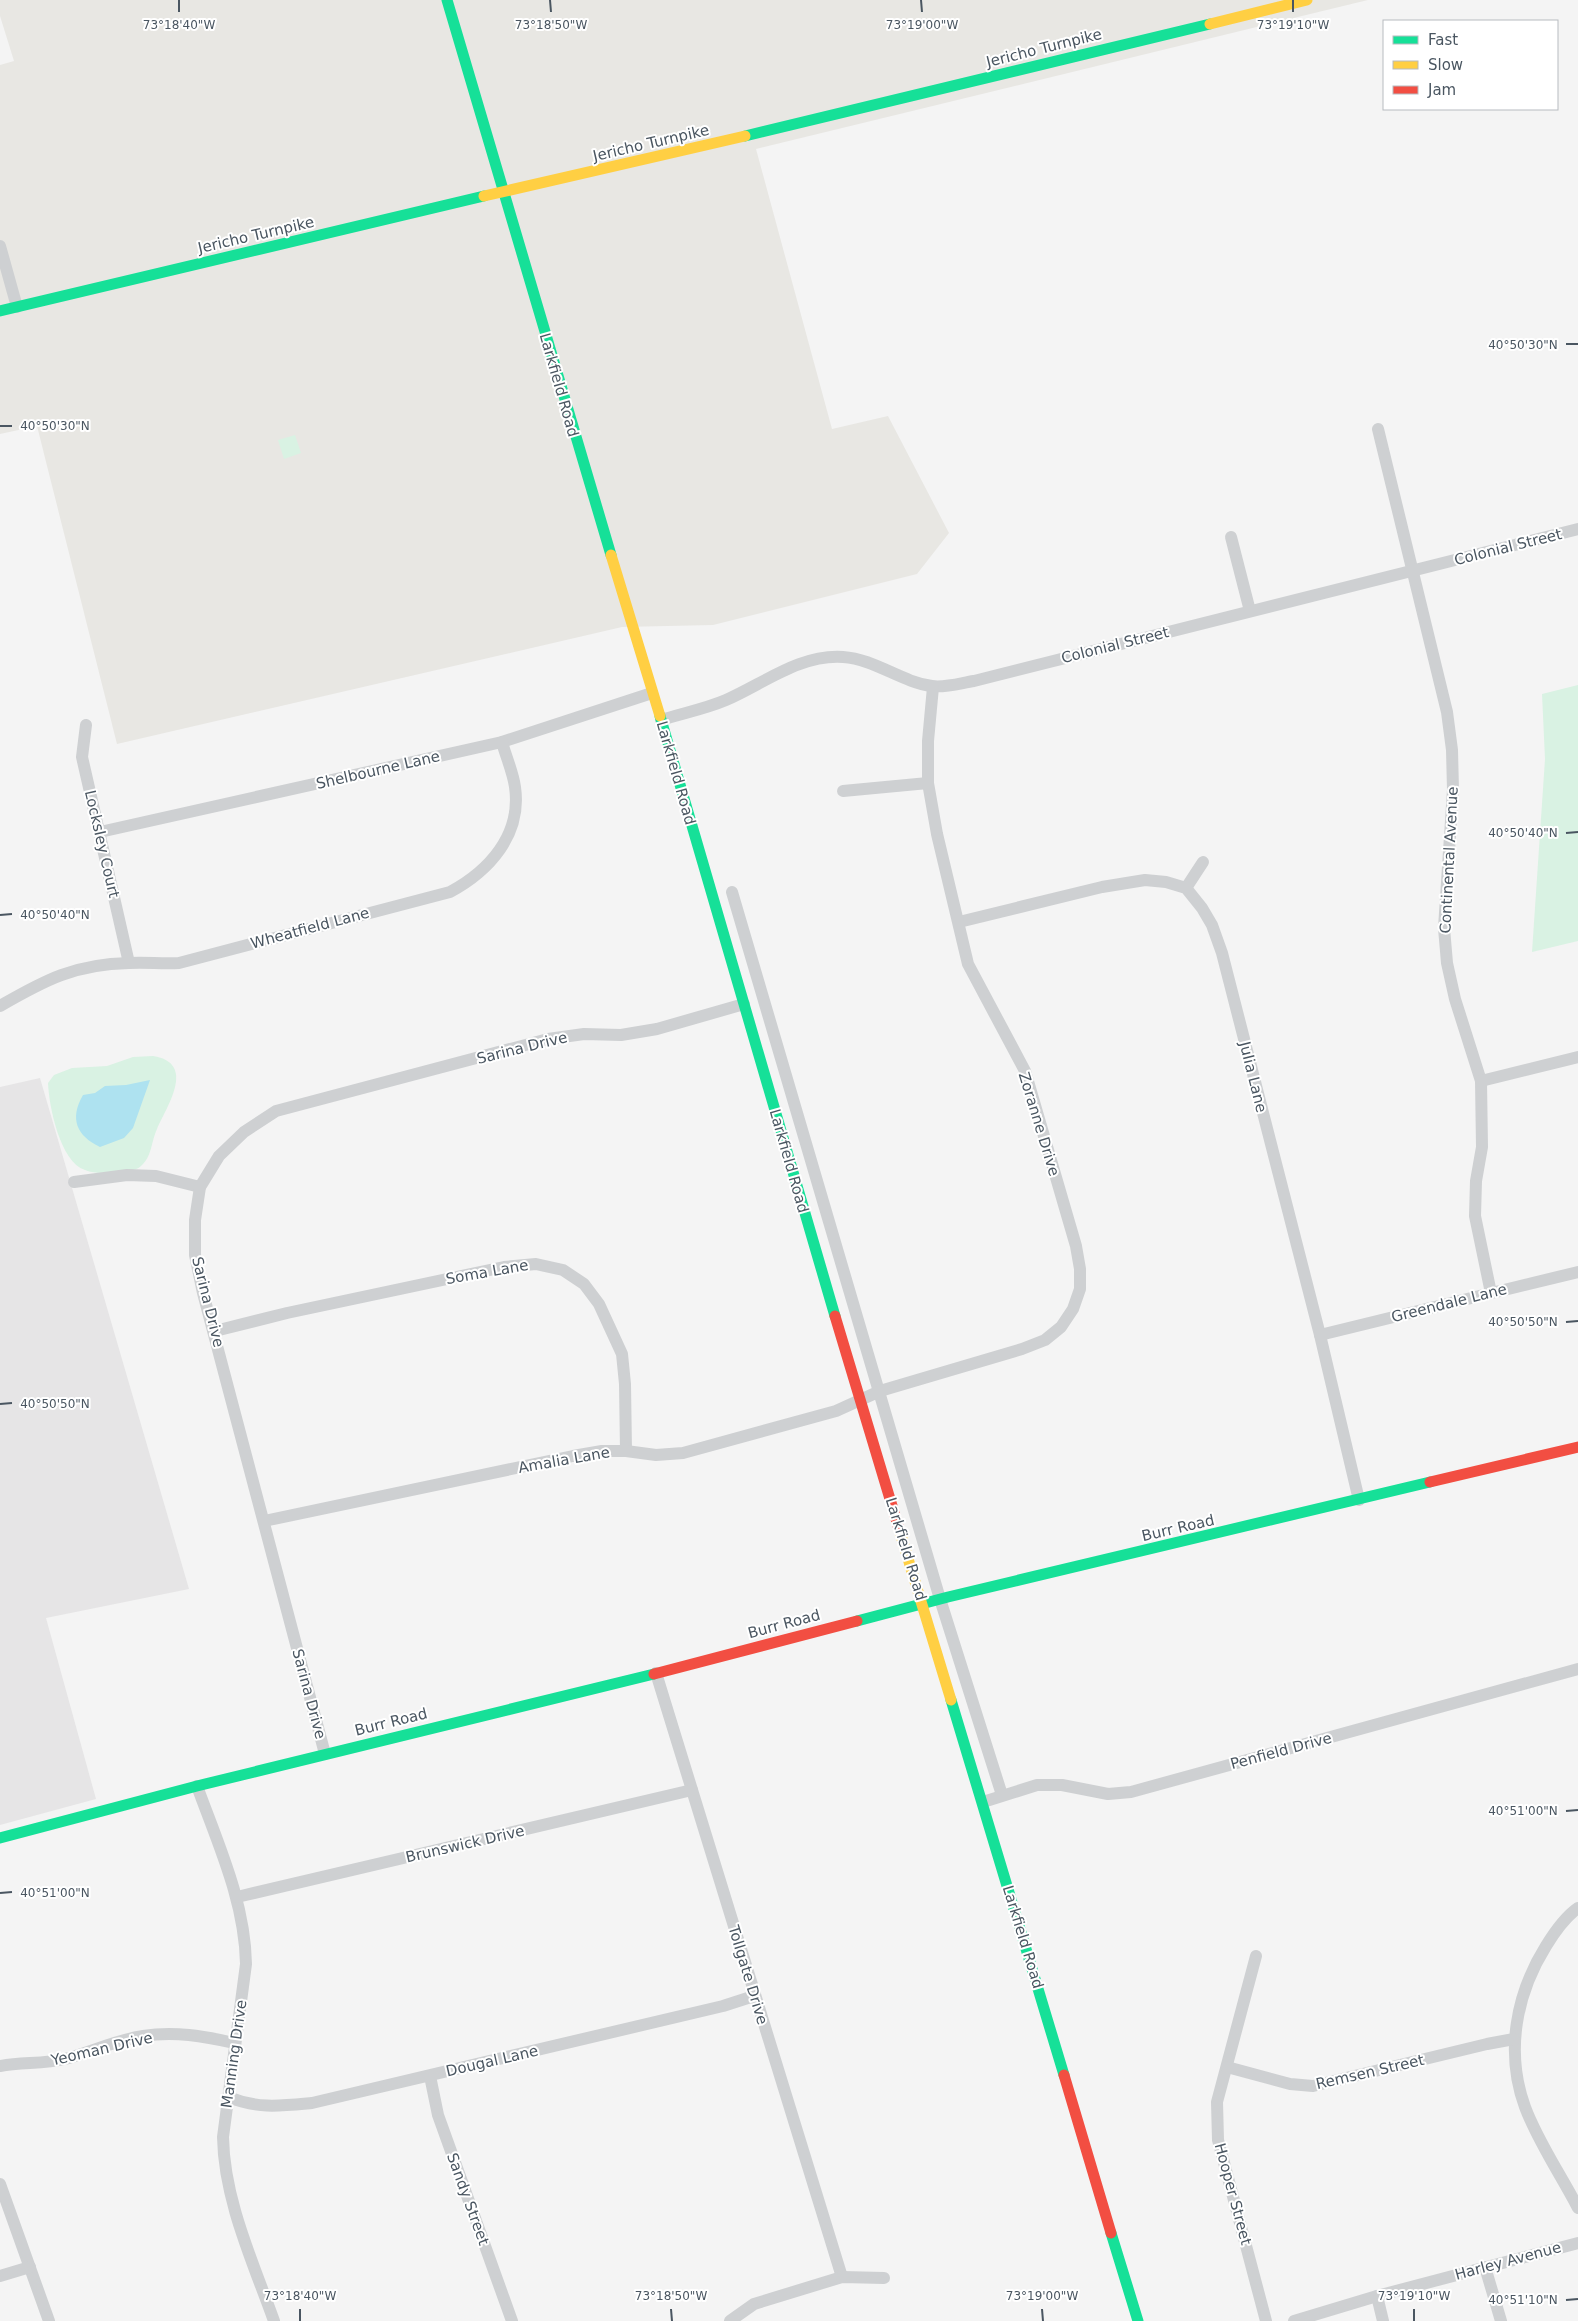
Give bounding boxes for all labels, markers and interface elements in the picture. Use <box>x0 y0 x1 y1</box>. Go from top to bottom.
text: 73°18'40"W <box>143 18 215 32</box>
text: 73°18'50"W <box>515 18 587 32</box>
text: 73°19'00"W <box>886 18 958 32</box>
text: 73°19'10"W <box>1257 18 1329 32</box>
legend <box>1383 20 1558 110</box>
street label: Jericho Turnpike <box>983 25 1104 71</box>
text: Fast <box>1428 31 1458 49</box>
text: Slow <box>1428 56 1463 74</box>
text: Jam <box>1427 81 1456 99</box>
street label: Jericho Turnpike <box>590 121 711 165</box>
street label: Jericho Turnpike <box>195 213 316 257</box>
street label: Larkfield Road <box>536 331 582 439</box>
text: 40°50'30"N <box>1488 338 1558 352</box>
text: 40°50'30"N <box>20 419 90 433</box>
street label: Colonial Street <box>1452 525 1564 569</box>
street label: Colonial Street <box>1059 623 1171 667</box>
street label: Larkfield Road <box>653 719 699 827</box>
street label: Shelbourne Lane <box>314 747 442 793</box>
street label: Continental Avenue <box>1436 786 1462 934</box>
street label: Locksley Court <box>81 788 123 900</box>
text: 40°50'40"N <box>1488 826 1558 840</box>
street label: Wheatfield Lane <box>249 904 371 952</box>
text: 40°50'40"N <box>20 908 90 922</box>
street label: Sarina Drive <box>475 1028 569 1068</box>
street label: Julia Lane <box>1235 1039 1271 1114</box>
street label: Zoranne Drive <box>1015 1070 1063 1178</box>
street label: Larkfield Road <box>766 1107 812 1215</box>
street label: Sarina Drive <box>188 1255 228 1349</box>
street label: Soma Lane <box>444 1256 530 1288</box>
street label: Greendale Lane <box>1389 1280 1509 1326</box>
text: 40°50'50"N <box>1488 1315 1558 1329</box>
text: 40°50'50"N <box>20 1397 90 1411</box>
street label: Amalia Lane <box>517 1443 611 1477</box>
street label: Larkfield Road <box>882 1495 930 1603</box>
street label: Burr Road <box>1140 1511 1216 1545</box>
street label: Burr Road <box>746 1606 822 1642</box>
street label: Sarina Drive <box>288 1647 330 1741</box>
street label: Burr Road <box>353 1704 429 1740</box>
street label: Penfield Drive <box>1228 1729 1334 1773</box>
text: 40°51'00"N <box>1488 1804 1558 1818</box>
street label: Brunswick Drive <box>404 1822 526 1866</box>
street label: Larkfield Road <box>999 1883 1047 1991</box>
text: 40°51'00"N <box>20 1886 90 1900</box>
street label: Tollgate Drive <box>724 1922 772 2027</box>
street label: Manning Drive <box>217 1999 251 2109</box>
street label: Yeoman Drive <box>49 2029 155 2070</box>
street label: Dougal Lane <box>444 2042 540 2080</box>
street label: Remsen Street <box>1314 2051 1426 2093</box>
street label: Hooper Street <box>1211 2141 1255 2247</box>
street label: Sandy Street <box>443 2150 493 2248</box>
street label: Harley Avenue <box>1453 2238 1563 2284</box>
text: 73°18'40"W <box>264 2289 336 2303</box>
text: 73°18'50"W <box>635 2289 707 2303</box>
text: 73°19'00"W <box>1006 2289 1078 2303</box>
text: 73°19'10"W <box>1378 2289 1450 2303</box>
text: 40°51'10"N <box>1488 2293 1558 2307</box>

